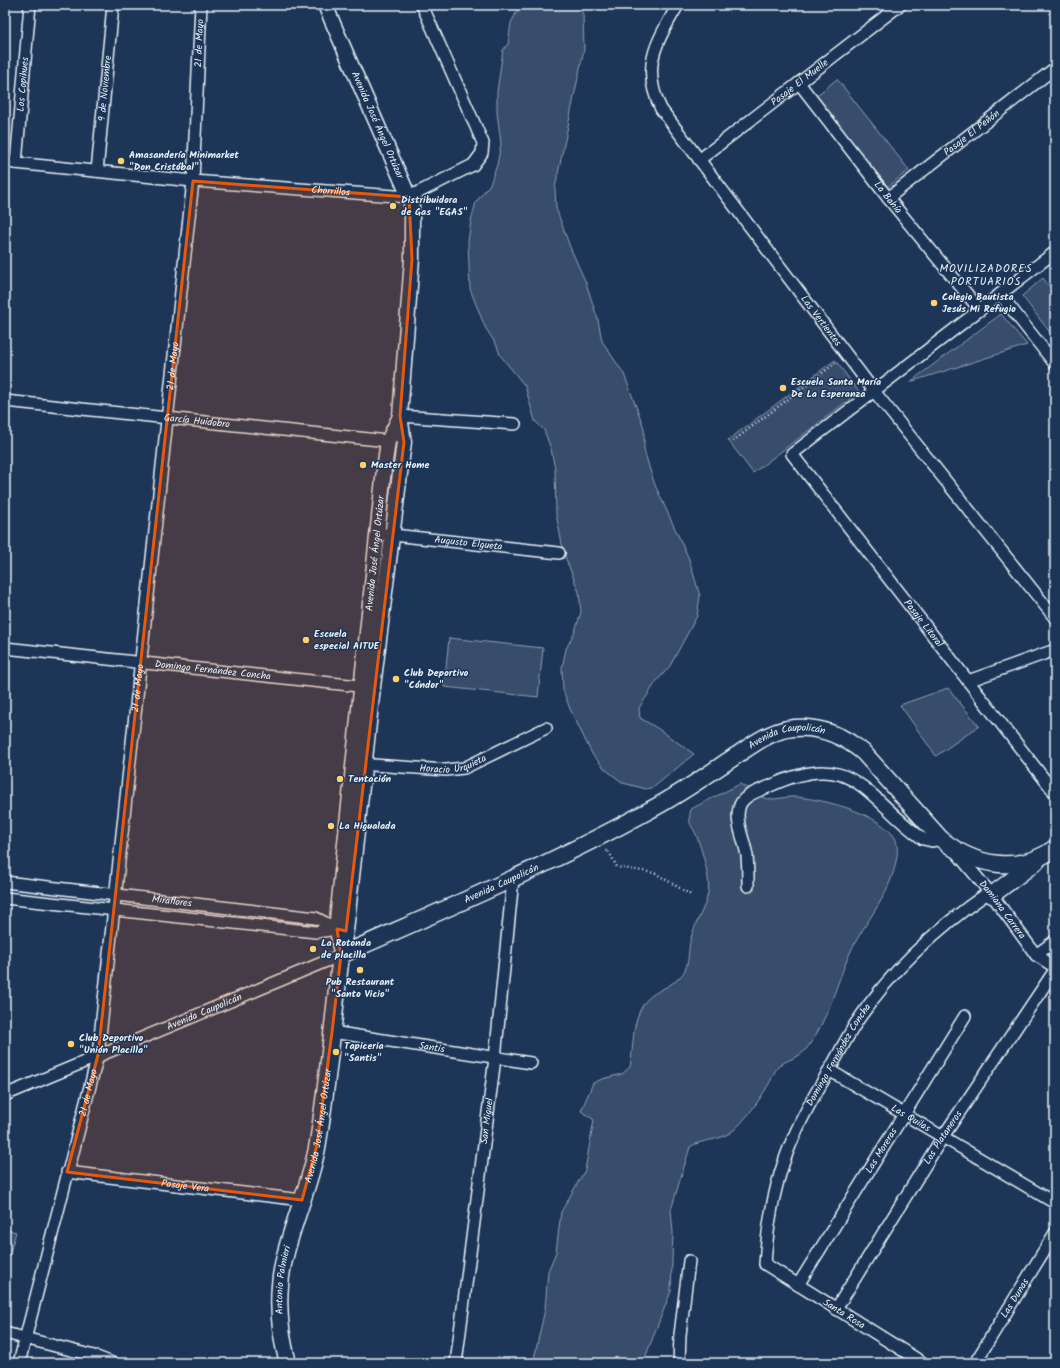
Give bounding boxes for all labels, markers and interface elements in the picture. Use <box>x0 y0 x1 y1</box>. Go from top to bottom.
street label: 21 de Mayo <box>190 18 208 68</box>
street label: 9 de Noviembre <box>94 54 116 122</box>
street label: Pasaje El Muelle <box>767 55 832 110</box>
street label: Los Copihues <box>13 56 33 112</box>
street label: Avenida José Ángel Ortúzar <box>347 69 408 182</box>
street label: Pasaje El Peñón <box>940 106 1003 160</box>
place label: Amasandería Minimarket "Don Cristóbal" <box>129 147 239 175</box>
marker: Amasandería Minimarket "Don Cristóbal" <box>116 156 126 166</box>
street label: La Bahía <box>870 178 906 218</box>
street label: Chorrillos <box>311 182 351 201</box>
place label: Distribuidora de Gas "EGAS" <box>401 192 468 220</box>
marker: Distribuidora de Gas "EGAS" <box>388 201 398 211</box>
district label: MOVILIZADORES PORTUARIOS <box>939 260 1033 291</box>
place label: Colegio Bautista Jesús Mi Refugio <box>942 289 1016 317</box>
street label: Las Vertientes <box>796 292 846 350</box>
marker: Colegio Bautista Jesús Mi Refugio <box>929 298 939 308</box>
street label: 21 de Mayo <box>162 341 184 391</box>
place label: Escuela Santa María De La Esperanza <box>791 374 881 402</box>
marker: Escuela Santa María De La Esperanza <box>778 383 788 393</box>
street label: García Huidobro <box>163 410 231 432</box>
place label: Master Home <box>371 457 429 473</box>
marker: Master Home <box>358 460 368 470</box>
street label: Avenida José Ángel Ortúzar <box>361 494 389 612</box>
street label: Augusto Elgueta <box>434 532 504 555</box>
street label: Pasaje Litoral <box>900 596 948 651</box>
place label: Escuela especial AITUE <box>314 626 380 654</box>
marker: Escuela especial AITUE <box>301 635 311 645</box>
street label: Domingo Fernández Concha <box>154 656 272 685</box>
street label: 21 de Mayo <box>127 663 148 713</box>
place label: Club Deportivo "Cóndor" <box>404 665 469 693</box>
marker: Club Deportivo "Cóndor" <box>391 674 401 684</box>
street label: Avenida Caupolicán <box>745 720 827 753</box>
street label: Horacio Urquieta <box>419 750 489 778</box>
place label: Tentación <box>348 771 391 787</box>
marker: Tentación <box>335 774 345 784</box>
place label: La Higualada <box>339 818 396 834</box>
marker: La Higualada <box>326 821 336 831</box>
street label: Avenida Caupolicán <box>462 860 541 908</box>
street label: Damiana Carrera <box>975 877 1030 943</box>
street label: Miraflores <box>151 891 194 912</box>
place label: La Rotonda de placilla <box>321 935 371 963</box>
marker: La Rotonda de placilla <box>308 944 318 954</box>
marker: Pub Restaurant "Santo Vicio" <box>355 965 365 975</box>
place label: Pub Restaurant "Santo Vicio" <box>326 974 395 1002</box>
street label: Avenida Caupolicán <box>164 989 245 1035</box>
street label: Domingo Fernández Concha <box>802 1000 875 1109</box>
place label: Club Deportivo "Unión Placilla" <box>79 1030 148 1058</box>
place label: Tapiceria "Santis" <box>344 1038 384 1066</box>
street label: Santis <box>418 1038 447 1058</box>
marker: Club Deportivo "Unión Placilla" <box>66 1039 76 1049</box>
marker: Tapiceria "Santis" <box>331 1047 341 1057</box>
street label: 21 de Mayo <box>75 1067 102 1118</box>
street label: Avenida José Ángel Ortúzar <box>300 1067 336 1185</box>
street label: San Miguel <box>476 1097 498 1145</box>
street label: Las Quilas <box>888 1100 934 1136</box>
street label: Los Plataneros <box>919 1107 967 1168</box>
street label: Las Moreras <box>861 1124 902 1177</box>
street label: Pasaje Vera <box>160 1175 210 1197</box>
street label: Antonio Palmieri <box>271 1243 296 1315</box>
street label: Las Dunas <box>996 1275 1034 1321</box>
street label: Santa Rosa <box>820 1295 869 1333</box>

